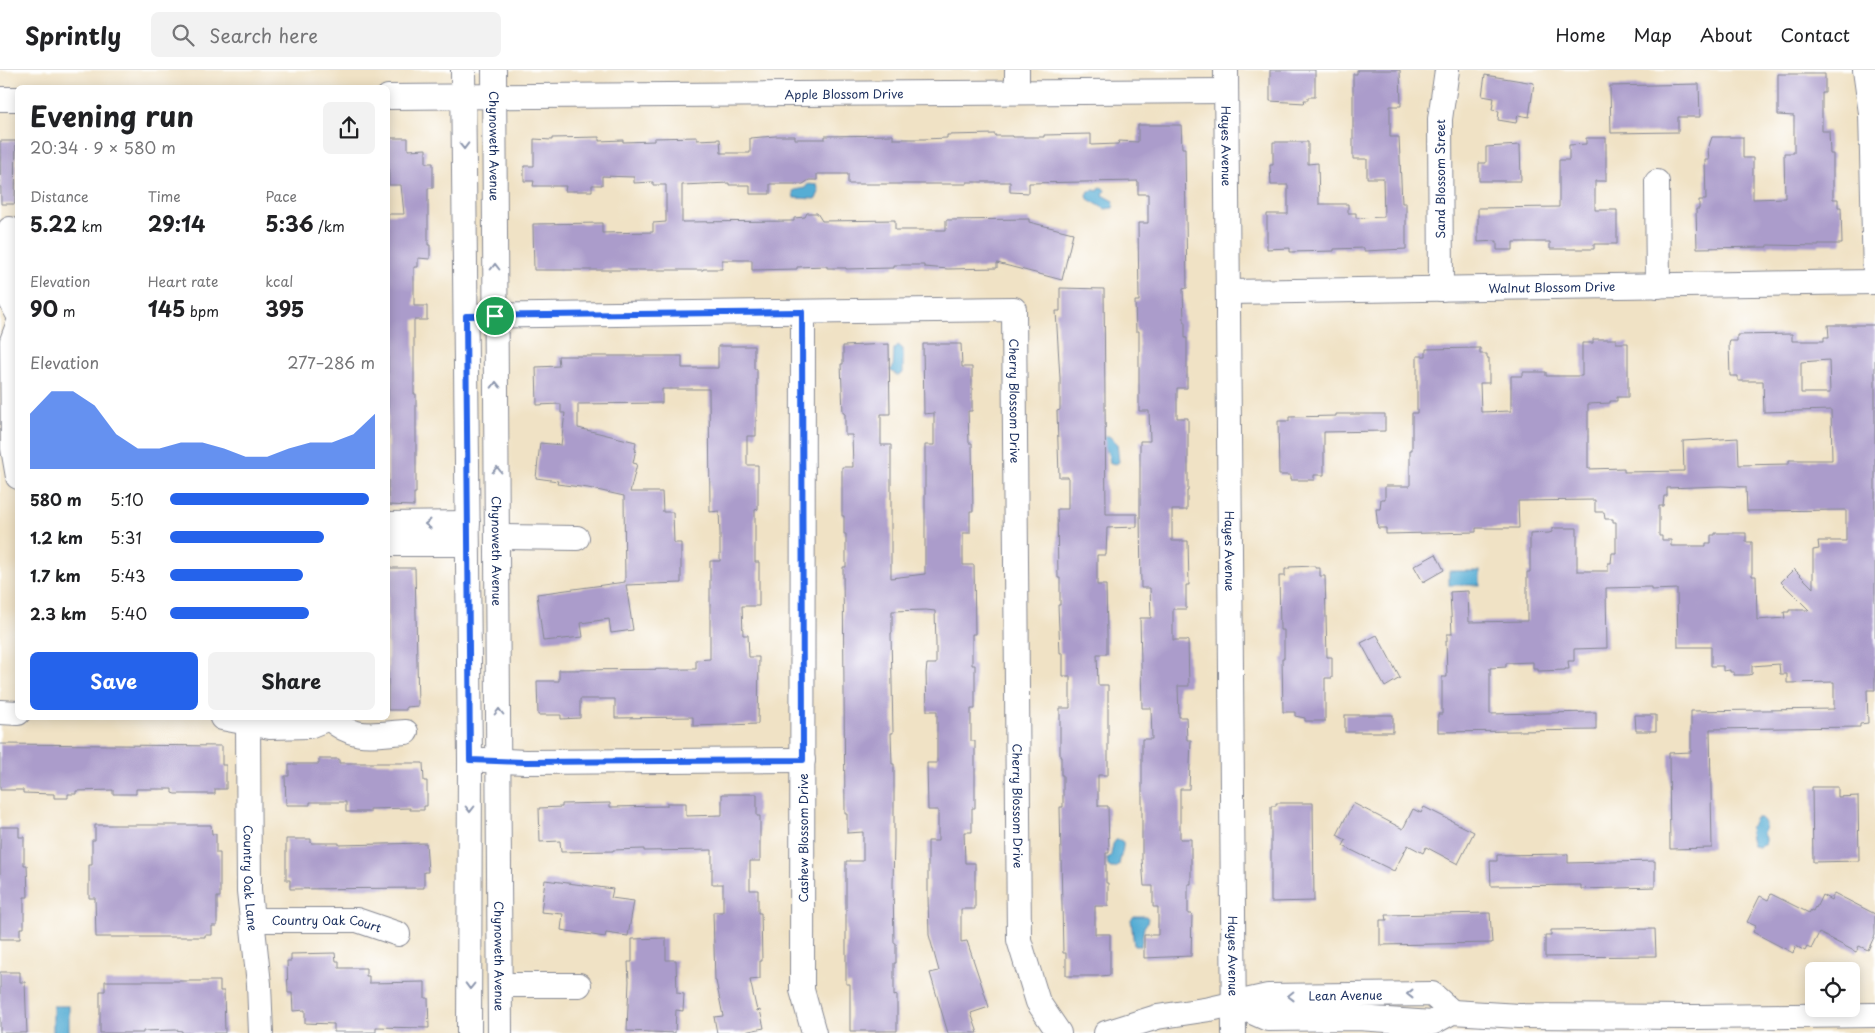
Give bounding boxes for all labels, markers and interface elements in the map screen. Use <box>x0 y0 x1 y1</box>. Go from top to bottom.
search box <box>151 12 501 57</box>
text: Sprintly <box>25 17 121 53</box>
icon: search <box>169 21 197 49</box>
text: Search here <box>209 21 318 49</box>
text: Home <box>1555 21 1605 48</box>
text: Map <box>1633 21 1672 48</box>
text: About <box>1700 21 1752 48</box>
text: Contact <box>1780 21 1850 48</box>
street label: Apple Blossom Drive <box>784 84 904 103</box>
street label: Chynoweth Avenue <box>485 91 504 201</box>
text: Evening run <box>30 94 194 137</box>
button: share <box>323 102 375 154</box>
street label: Hayes Avenue <box>1217 106 1236 187</box>
street label: Sand Blossom Street <box>1431 119 1449 239</box>
text: 20:34 · 9 × 580 m <box>30 135 176 159</box>
one-way arrow <box>458 142 469 150</box>
text: Distance <box>30 186 89 207</box>
text: Time <box>148 186 181 207</box>
text: Pace <box>265 186 297 207</box>
text: 5.22 <box>30 207 77 239</box>
text: 29:14 <box>148 207 205 239</box>
text: 5:36 <box>265 207 313 239</box>
text: km <box>77 216 103 237</box>
text: /km <box>313 216 345 237</box>
one-way arrow <box>490 263 500 271</box>
text: Elevation <box>30 271 90 292</box>
text: Heart rate <box>148 271 218 292</box>
text: kcal <box>265 271 293 292</box>
street label: Walnut Blossom Drive <box>1488 277 1616 297</box>
text: 90 <box>30 292 58 324</box>
text: 145 <box>148 292 185 324</box>
text: 395 <box>265 292 304 324</box>
pin <box>474 295 516 337</box>
text: m <box>58 301 75 322</box>
text: bpm <box>185 301 219 322</box>
icon: arrive <box>481 302 509 330</box>
street label: Cherry Blossom Drive <box>1005 338 1024 463</box>
text: Elevation <box>30 350 99 374</box>
text: 277–286 m <box>287 350 375 374</box>
one-way arrow <box>491 381 501 389</box>
one-way arrow <box>492 466 502 474</box>
text: 580 m <box>30 487 82 511</box>
text: 5:10 <box>110 487 144 511</box>
street label: Chynoweth Avenue <box>488 496 506 606</box>
street label: Hayes Avenue <box>1221 511 1239 592</box>
one-way arrow <box>423 519 431 529</box>
text: 1.2 km <box>30 525 83 549</box>
text: 5:31 <box>110 525 142 549</box>
text: 1.7 km <box>30 563 81 587</box>
text: 5:43 <box>110 563 146 587</box>
text: 2.3 km <box>30 601 86 625</box>
text: 5:40 <box>110 601 147 625</box>
button: Save <box>30 652 198 710</box>
button: Share <box>208 652 375 710</box>
one-way arrow <box>494 707 504 715</box>
street label: Cherry Blossom Drive <box>1008 743 1027 868</box>
street label: Cashew Blossom Drive <box>794 773 812 903</box>
one-way arrow <box>465 806 475 813</box>
street label: Country Oak Lane <box>240 825 262 932</box>
street label: Chynoweth Avenue <box>490 901 509 1011</box>
street label: Country Oak Court <box>272 911 384 937</box>
street label: Hayes Avenue <box>1224 916 1243 997</box>
map controls <box>1805 962 1860 1017</box>
button: locate <box>1805 962 1860 1017</box>
one-way arrow <box>464 982 475 990</box>
street label: Lean Avenue <box>1308 986 1383 1005</box>
one-way arrow <box>1406 989 1414 999</box>
one-way arrow <box>1287 990 1295 1001</box>

